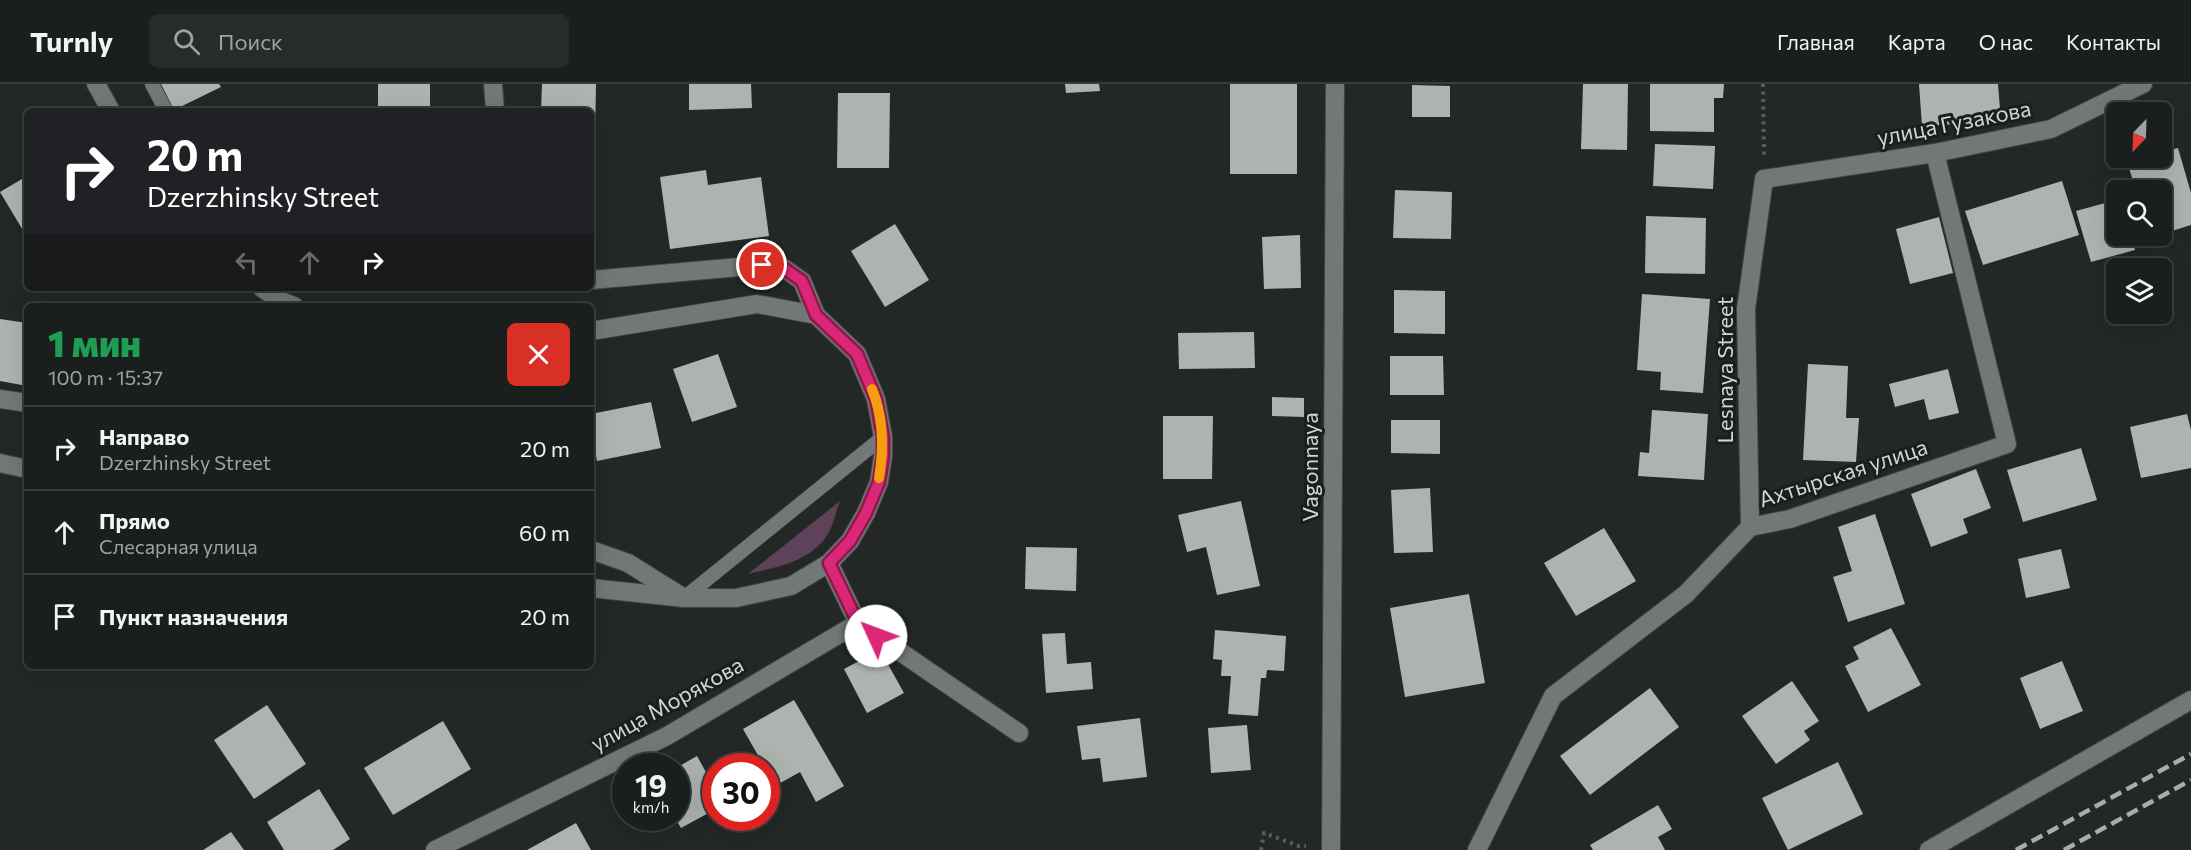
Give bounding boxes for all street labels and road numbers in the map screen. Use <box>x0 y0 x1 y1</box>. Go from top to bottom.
street label: улица Гузакова <box>1875 94 2033 151</box>
street label: Lesnaya Street <box>1711 296 1738 444</box>
street label: Vagonnaya <box>1296 412 1323 522</box>
street label: Ахтырская улица <box>1755 432 1931 513</box>
street label: улица Морякова <box>586 650 748 757</box>

